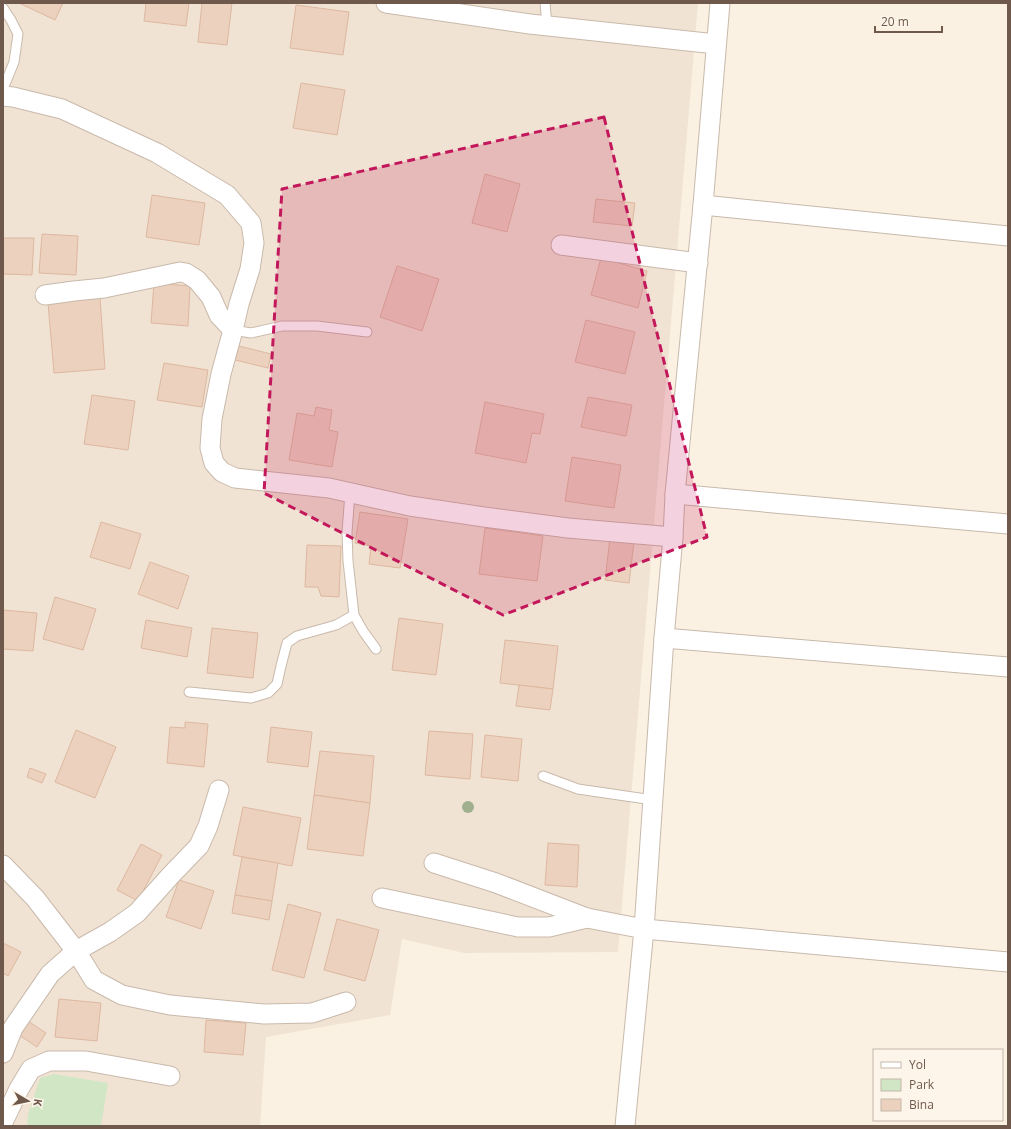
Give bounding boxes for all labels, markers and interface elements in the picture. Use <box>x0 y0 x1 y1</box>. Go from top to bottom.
scale bar <box>875 8 942 34</box>
text: 20 m <box>881 13 909 30</box>
legend <box>873 1049 1003 1121</box>
text: Yol <box>909 1056 926 1073</box>
text: Park <box>909 1076 935 1093</box>
north arrow <box>8 1081 48 1121</box>
text: Bina <box>909 1096 934 1113</box>
text: K <box>30 1098 46 1108</box>

